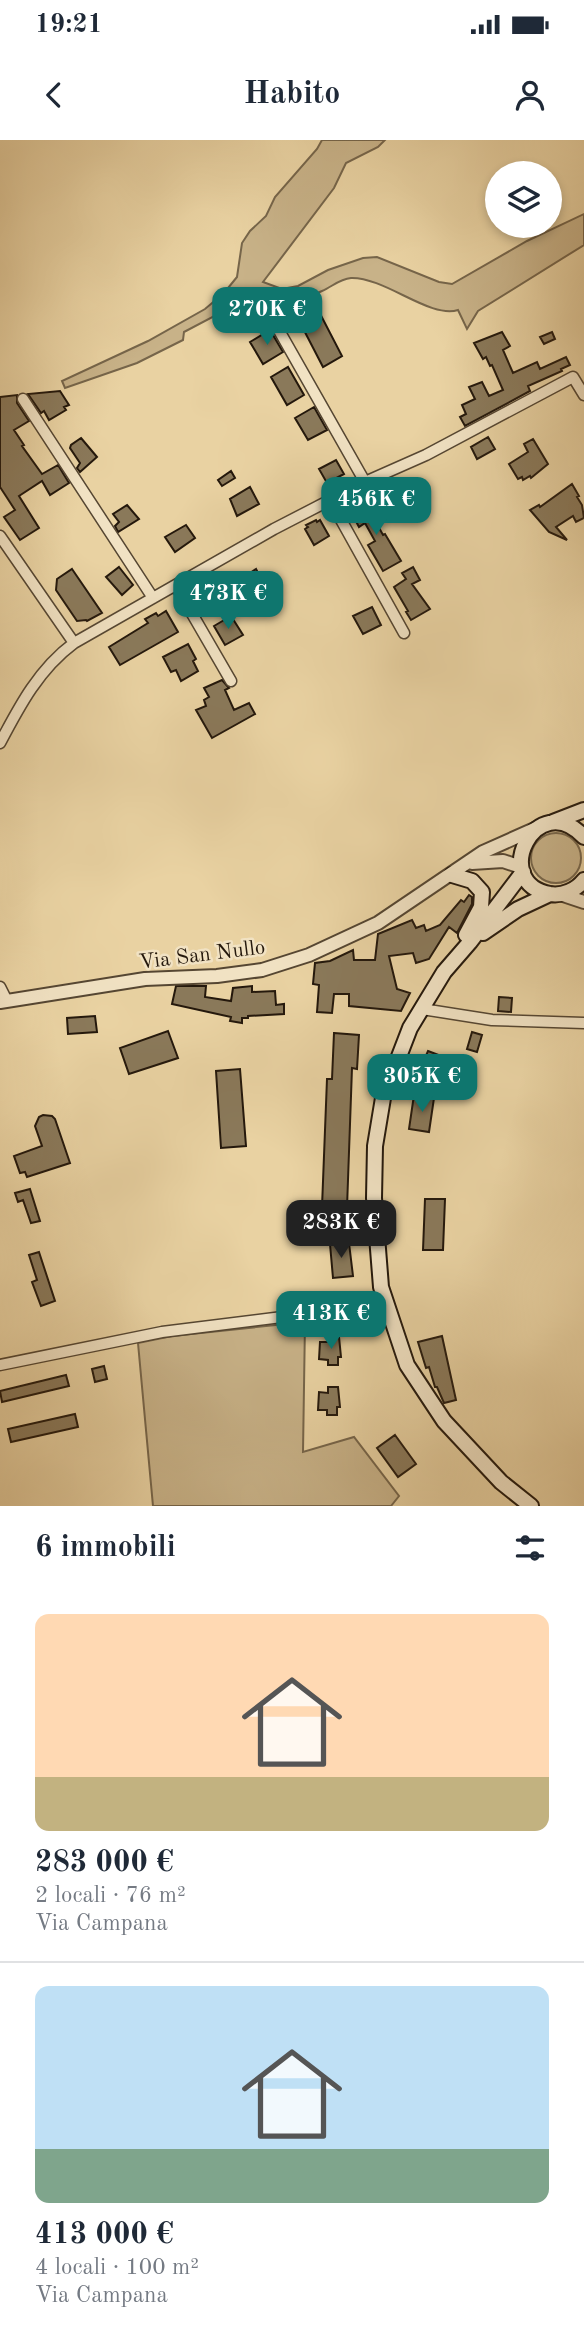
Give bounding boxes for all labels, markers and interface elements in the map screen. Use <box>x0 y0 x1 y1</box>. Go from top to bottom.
text: 19:21 <box>35 12 103 38</box>
icon: back <box>35 76 73 114</box>
icon: person <box>511 76 549 114</box>
text: Habito <box>244 79 340 111</box>
map controls <box>485 161 562 238</box>
button: layers <box>485 161 562 238</box>
pin: 270K € <box>210 288 324 347</box>
text: 270K € <box>228 298 306 321</box>
pin: 456K € <box>319 478 433 537</box>
text: 456K € <box>337 488 415 511</box>
pin: 473K € <box>171 572 285 631</box>
text: 473K € <box>189 582 267 605</box>
street label: Via San Nullo <box>138 937 266 974</box>
pin: 305K € <box>365 1054 479 1114</box>
text: 305K € <box>383 1065 461 1088</box>
pin: 283K € <box>284 1200 398 1260</box>
text: 283K € <box>302 1211 380 1234</box>
pin: 413K € <box>274 1292 388 1351</box>
text: 413K € <box>292 1302 370 1325</box>
icon: filters <box>511 1529 549 1567</box>
text: 6 immobili <box>35 1533 176 1563</box>
icon: home <box>229 1659 355 1785</box>
text: 283 000 € <box>35 1848 174 1878</box>
text: 2 locali · 76 m² <box>35 1884 186 1907</box>
text: Via Campana <box>35 1912 168 1935</box>
icon: home <box>229 2031 355 2157</box>
text: 413 000 € <box>35 2220 174 2250</box>
text: 4 locali · 100 m² <box>35 2256 199 2279</box>
text: Via Campana <box>35 2284 168 2307</box>

